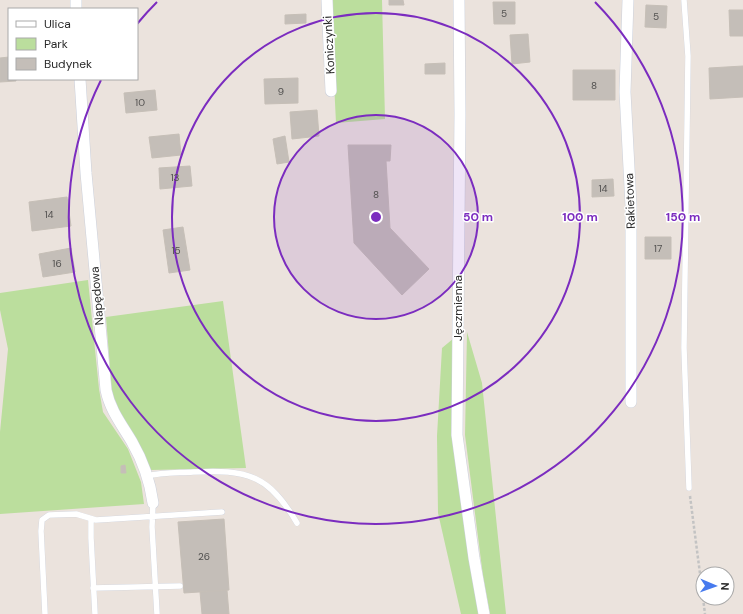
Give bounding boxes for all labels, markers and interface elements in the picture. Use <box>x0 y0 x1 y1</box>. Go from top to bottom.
house number: 5 <box>501 7 507 20</box>
legend <box>8 8 138 80</box>
house number: 5 <box>653 10 659 23</box>
street label: Koniczynki <box>319 15 339 75</box>
text: Ulica <box>44 16 71 32</box>
text: Park <box>44 36 68 52</box>
text: Budynek <box>44 56 92 72</box>
house number: 8 <box>591 79 597 92</box>
house number: 9 <box>278 85 284 98</box>
house number: 10 <box>135 96 145 109</box>
house number: 13 <box>170 171 180 184</box>
street label: Rakietowa <box>621 173 639 229</box>
house number: 14 <box>598 182 608 195</box>
house number: 8 <box>373 188 379 201</box>
house number: 14 <box>44 208 54 221</box>
text: 50 m <box>463 209 493 225</box>
text: 100 m <box>562 209 598 225</box>
text: 150 m <box>666 209 700 225</box>
centre of rings <box>369 210 383 224</box>
house number: 17 <box>654 242 662 255</box>
house number: 15 <box>171 244 181 257</box>
house number: 16 <box>52 257 62 270</box>
street label: Napędowa <box>86 266 108 326</box>
street label: Jęczmienna <box>450 275 466 341</box>
house number: 26 <box>198 550 210 563</box>
north arrow <box>695 566 735 606</box>
text: N <box>718 582 732 591</box>

